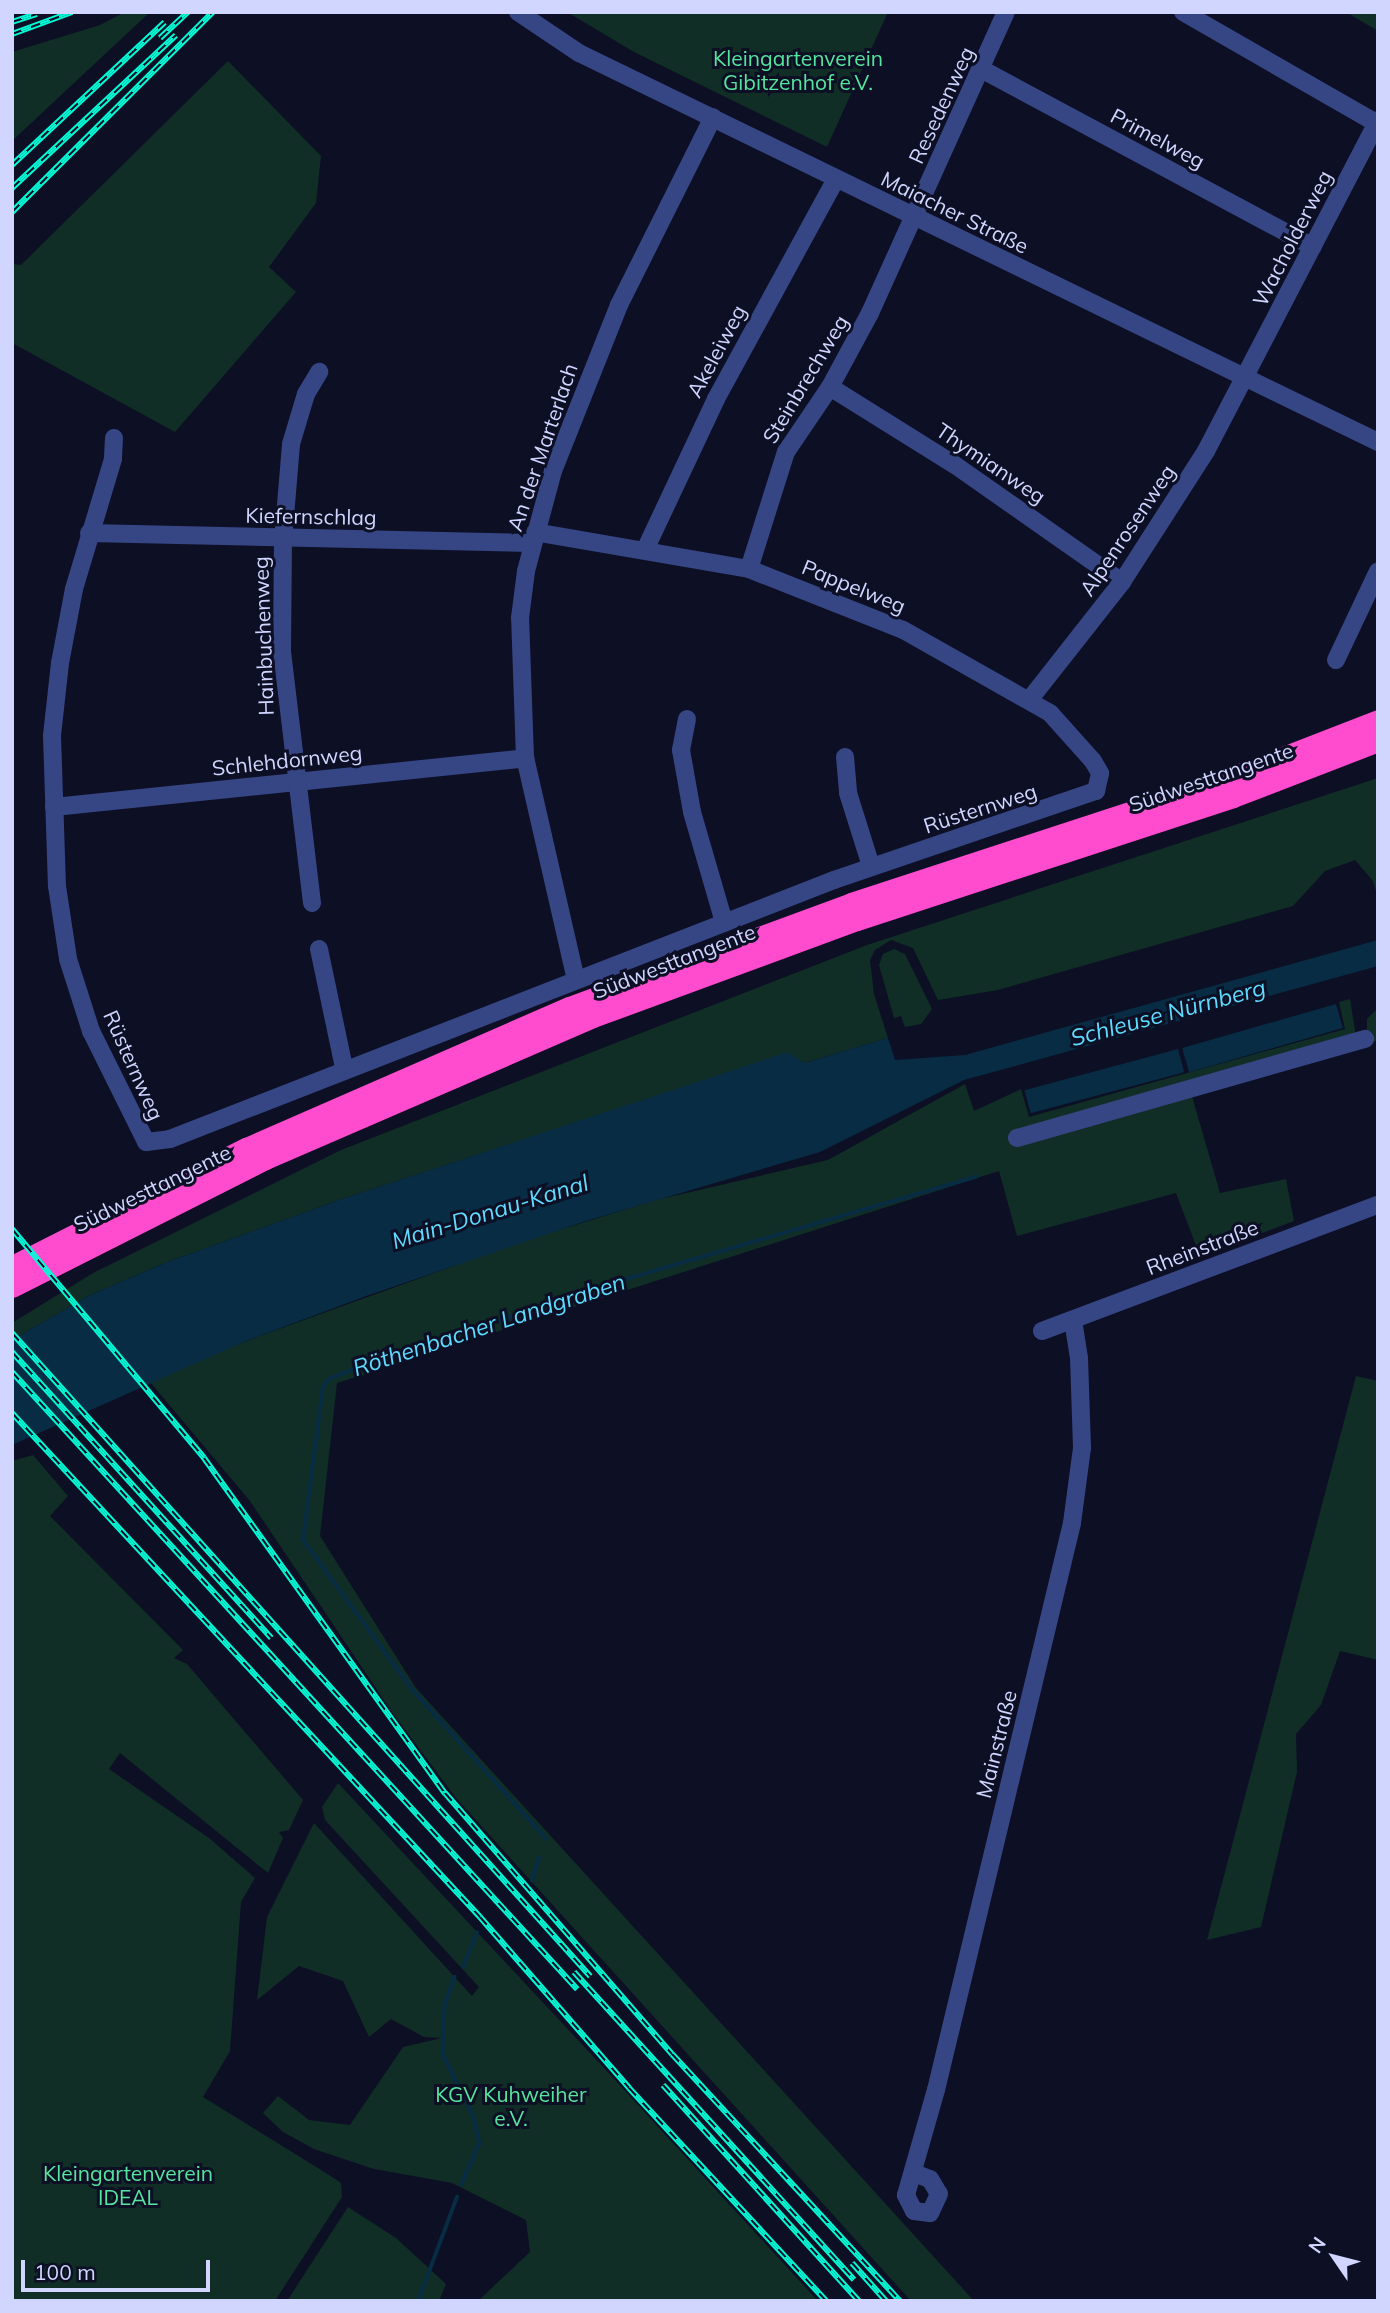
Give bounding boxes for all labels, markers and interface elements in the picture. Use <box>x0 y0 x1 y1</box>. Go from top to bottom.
street label: Resedenweg <box>903 43 979 167</box>
park label: Kleingartenverein Gibitzenhof e.V. <box>713 45 883 95</box>
street label: Primelweg <box>1107 103 1209 173</box>
street label: Maiacher Straße <box>877 165 1033 259</box>
street label: Wacholderweg <box>1247 166 1337 310</box>
street label: Akeleiweg <box>681 300 751 402</box>
street label: Steinbrechweg <box>757 310 853 448</box>
street label: An der Marterlach <box>501 360 583 534</box>
street label: Thymianweg <box>932 417 1050 509</box>
street label: Alpenrosenweg <box>1074 460 1180 600</box>
street label: Kiefernschlag <box>245 502 377 530</box>
street label: Pappelweg <box>798 554 910 618</box>
street label: Hainbuchenweg <box>248 556 278 716</box>
street label: Südwesttangente <box>1126 737 1296 817</box>
street label: Schlehdornweg <box>211 740 363 780</box>
street label: Rüsternweg <box>920 778 1040 838</box>
street label: Südwesttangente <box>589 918 759 1004</box>
water label: Schleuse Nürnberg <box>1067 974 1269 1052</box>
street label: Rüsternweg <box>99 1006 169 1124</box>
street label: Südwesttangente <box>69 1139 235 1237</box>
water label: Main-Donau-Kanal <box>388 1169 592 1255</box>
street label: Rheinstraße <box>1142 1214 1262 1280</box>
water label: Röthenbacher Landgraben <box>349 1268 629 1382</box>
street label: Mainstraße <box>970 1687 1022 1801</box>
park label: KGV Kuhweiher e.V. <box>435 2081 587 2131</box>
park label: Kleingartenverein IDEAL <box>43 2160 213 2210</box>
north arrow <box>1299 2222 1369 2292</box>
text: N <box>1303 2232 1331 2258</box>
scale bar <box>24 2246 214 2290</box>
text: 100 m <box>34 2259 96 2285</box>

